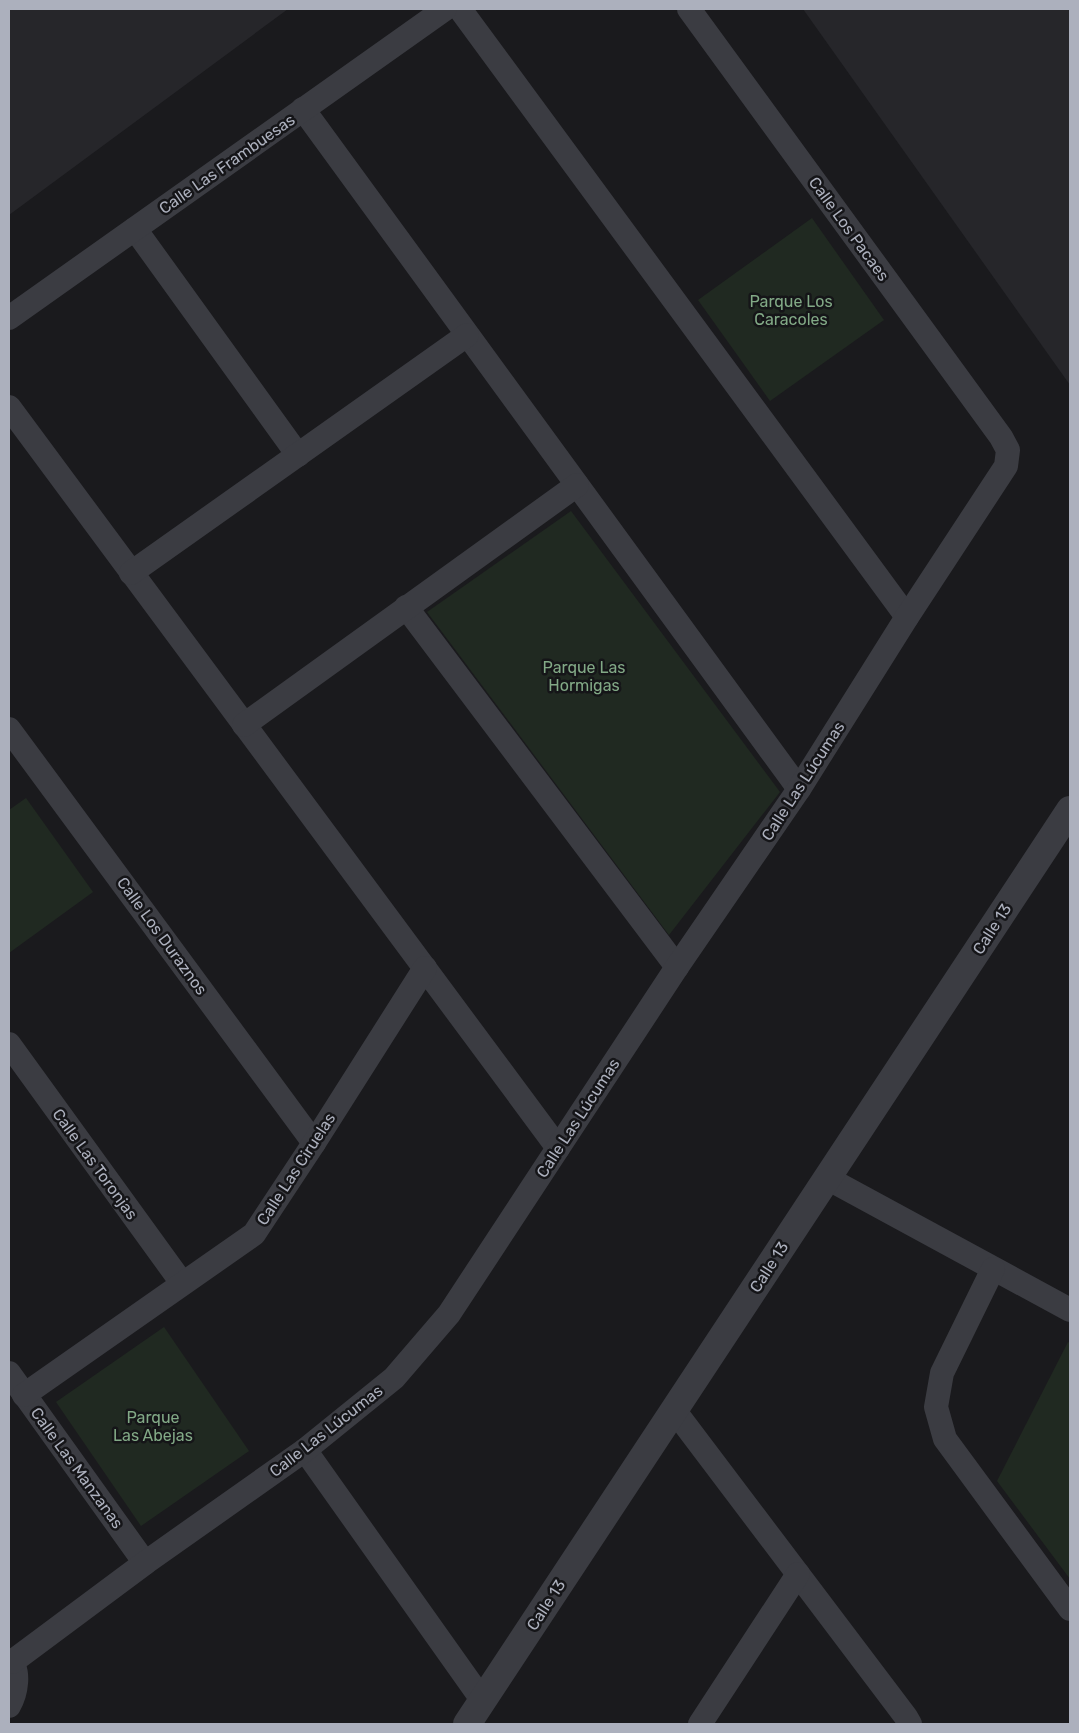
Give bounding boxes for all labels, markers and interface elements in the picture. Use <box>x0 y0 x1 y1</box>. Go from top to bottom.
street label: Calle Las Frambuesas <box>155 110 299 218</box>
street label: Calle Los Pacaes <box>805 173 893 285</box>
park label: Parque Los Caracoles <box>749 292 833 329</box>
park label: Parque Las Hormigas <box>543 658 625 695</box>
street label: Calle Las Lúcumas <box>757 718 849 844</box>
street label: Calle Los Duraznos <box>113 873 211 999</box>
street label: Calle 13 <box>969 900 1015 958</box>
street label: Calle Las Lúcumas <box>532 1055 624 1181</box>
street label: Calle Las Toronjas <box>48 1105 142 1223</box>
street label: Calle Las Ciruelas <box>253 1109 339 1229</box>
street label: Calle 13 <box>746 1238 792 1296</box>
street label: Calle Las Lúcumas <box>266 1381 386 1481</box>
street label: Calle Las Manzanas <box>27 1404 127 1532</box>
park label: Parque Las Abejas <box>113 1408 193 1445</box>
street label: Calle 13 <box>523 1576 569 1634</box>

